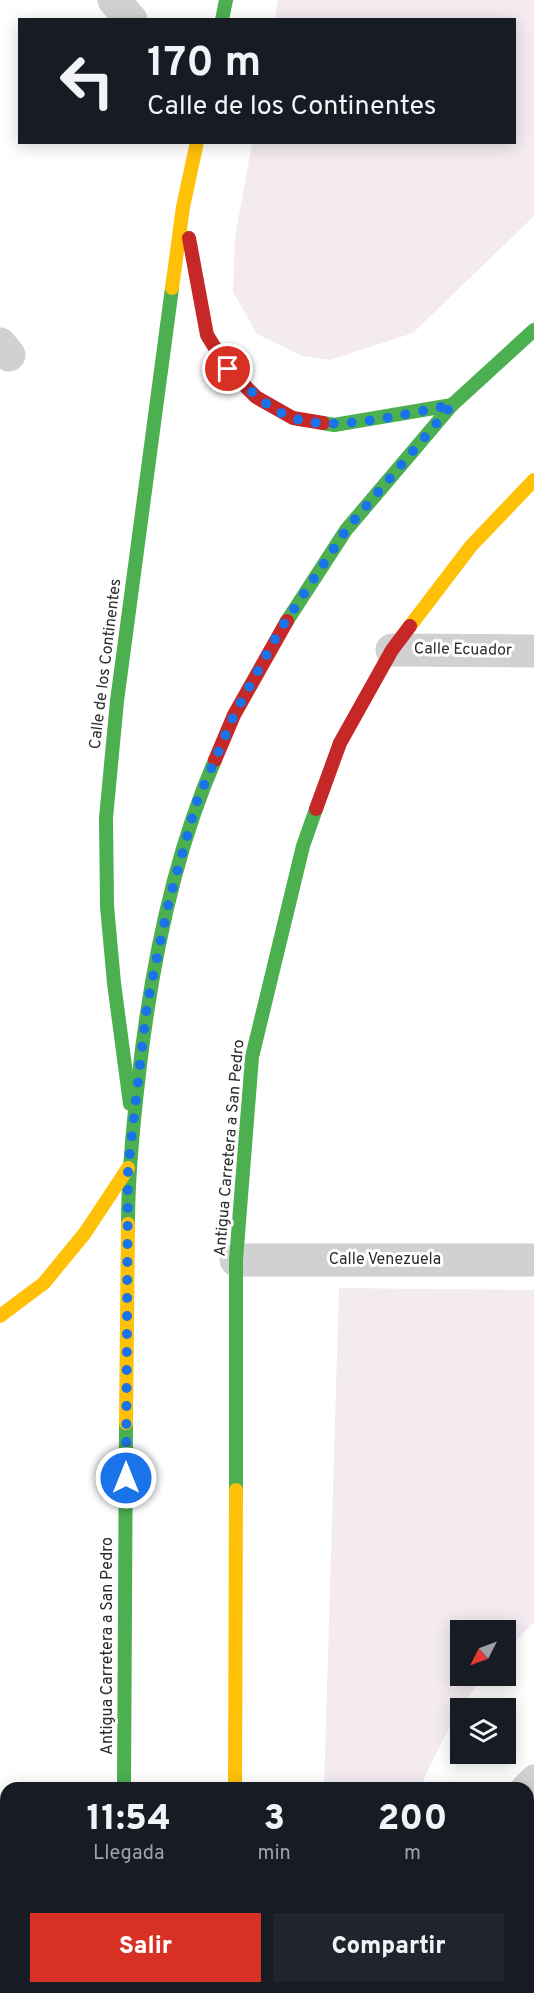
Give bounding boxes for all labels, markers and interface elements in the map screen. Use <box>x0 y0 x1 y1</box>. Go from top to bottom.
text: 170 m <box>147 38 261 91</box>
icon: left <box>48 42 126 120</box>
text: Calle de los Continentes <box>147 90 437 124</box>
pin <box>202 343 253 394</box>
icon: arrive <box>211 352 244 385</box>
street label: Calle de los Continentes <box>86 578 126 750</box>
street label: Calle Ecuador <box>414 639 512 661</box>
street label: Antigua Carretera a San Pedro <box>211 1039 249 1257</box>
street label: Calle Venezuela <box>329 1250 441 1270</box>
position arrow <box>94 1446 158 1510</box>
street label: Antigua Carretera a San Pedro <box>98 1537 118 1755</box>
north arrow <box>450 1620 516 1686</box>
map controls <box>450 1620 516 1764</box>
button: layers <box>450 1698 516 1764</box>
text: 11:54 <box>87 1797 171 1843</box>
text: 3 <box>263 1797 285 1843</box>
text: 200 <box>377 1797 447 1843</box>
text: Llegada <box>93 1841 165 1867</box>
text: min <box>258 1841 291 1867</box>
text: m <box>404 1841 421 1867</box>
button: Salir <box>30 1913 261 1982</box>
button: Compartir <box>273 1913 504 1982</box>

